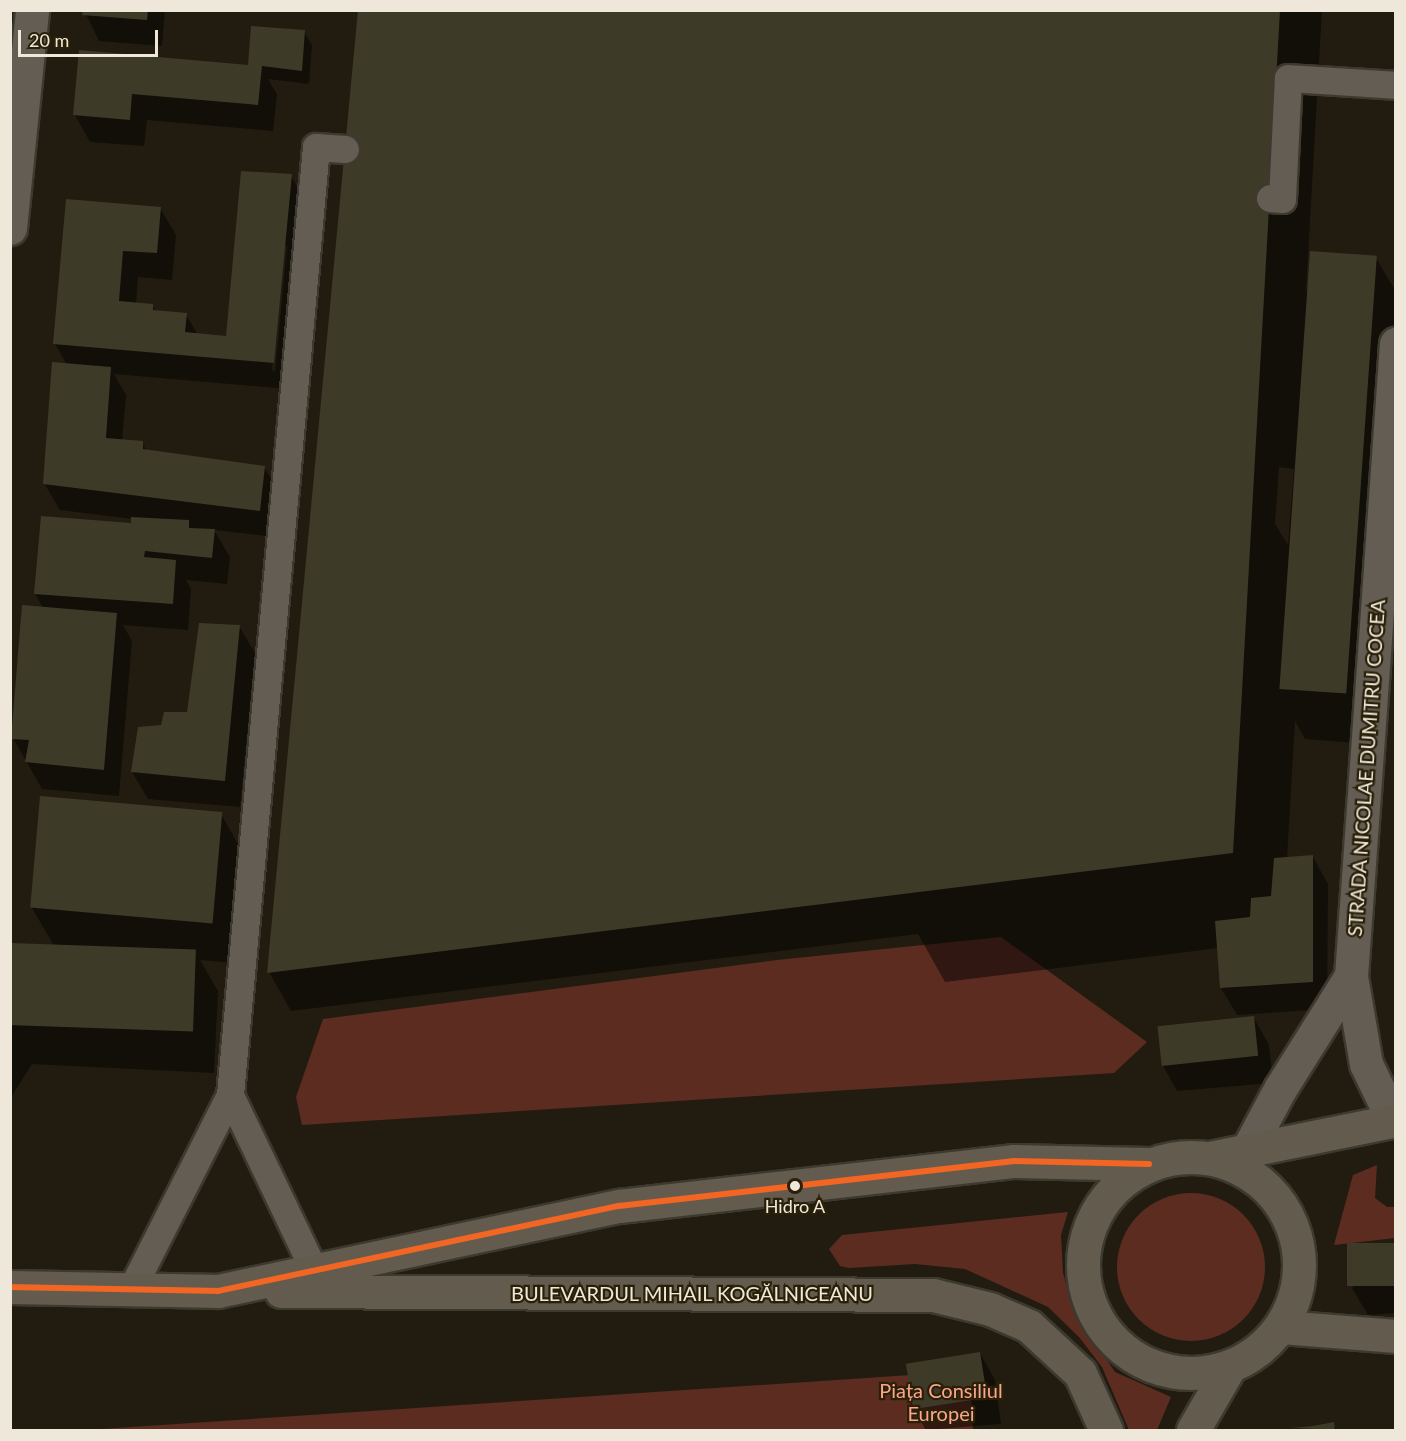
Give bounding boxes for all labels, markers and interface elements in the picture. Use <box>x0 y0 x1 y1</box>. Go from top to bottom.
scale bar <box>21 18 160 56</box>
text: 20 m <box>29 29 69 51</box>
street label: STRADA NICOLAE DUMITRU COCEA <box>1342 598 1390 938</box>
marker: Hidro A <box>789 1180 801 1192</box>
place label: Hidro A <box>764 1195 826 1217</box>
street label: BULEVARDUL MIHAIL KOGĂLNICEANU <box>510 1281 874 1305</box>
park label: Piața Consiliul Europei <box>879 1378 1003 1425</box>

